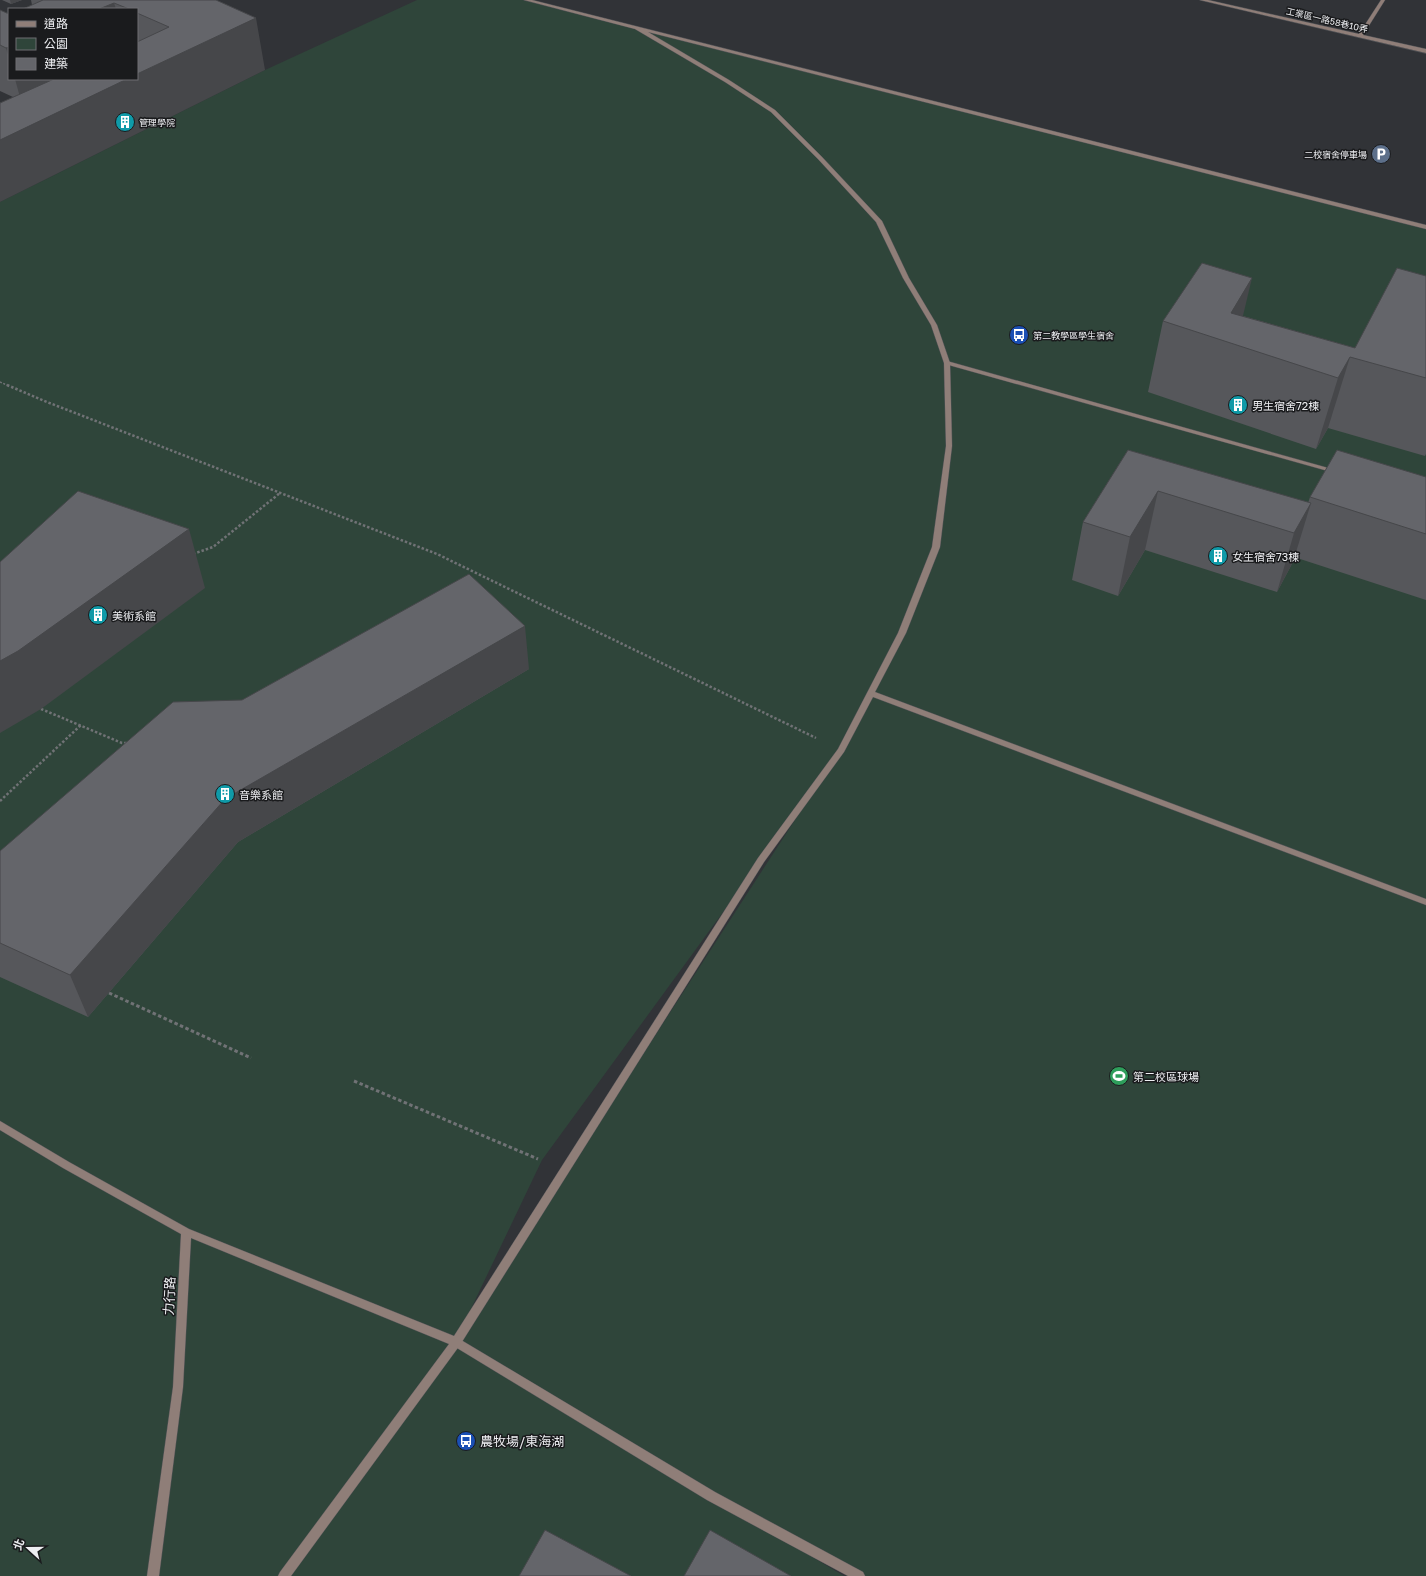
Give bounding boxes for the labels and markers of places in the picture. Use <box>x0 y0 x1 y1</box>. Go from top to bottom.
building icon: 管理學院 <box>114 111 136 133</box>
place label: 管理學院 <box>139 117 175 128</box>
parking icon: 二校宿舍停車場 <box>1370 143 1392 165</box>
place label: 二校宿舍停車場 <box>1304 149 1367 160</box>
bus stop icon: 第二教學區學生宿舍 <box>1008 324 1030 346</box>
place label: 第二教學區學生宿舍 <box>1033 330 1114 341</box>
building icon: 男生宿舍72棟 <box>1227 394 1249 416</box>
place label: 男生宿舍72棟 <box>1252 399 1319 412</box>
building icon: 女生宿舍73棟 <box>1207 545 1229 567</box>
place label: 女生宿舍73棟 <box>1232 550 1299 563</box>
building icon: 美術系館 <box>87 604 109 626</box>
place label: 美術系館 <box>112 609 156 622</box>
building icon: 音樂系館 <box>214 783 236 805</box>
place label: 音樂系館 <box>239 788 283 801</box>
sports icon: 第二校區球場 <box>1108 1065 1130 1087</box>
place label: 第二校區球場 <box>1133 1070 1199 1083</box>
bus stop icon: 農牧場/東海湖 <box>455 1430 477 1452</box>
place label: 農牧場/東海湖 <box>480 1433 564 1449</box>

